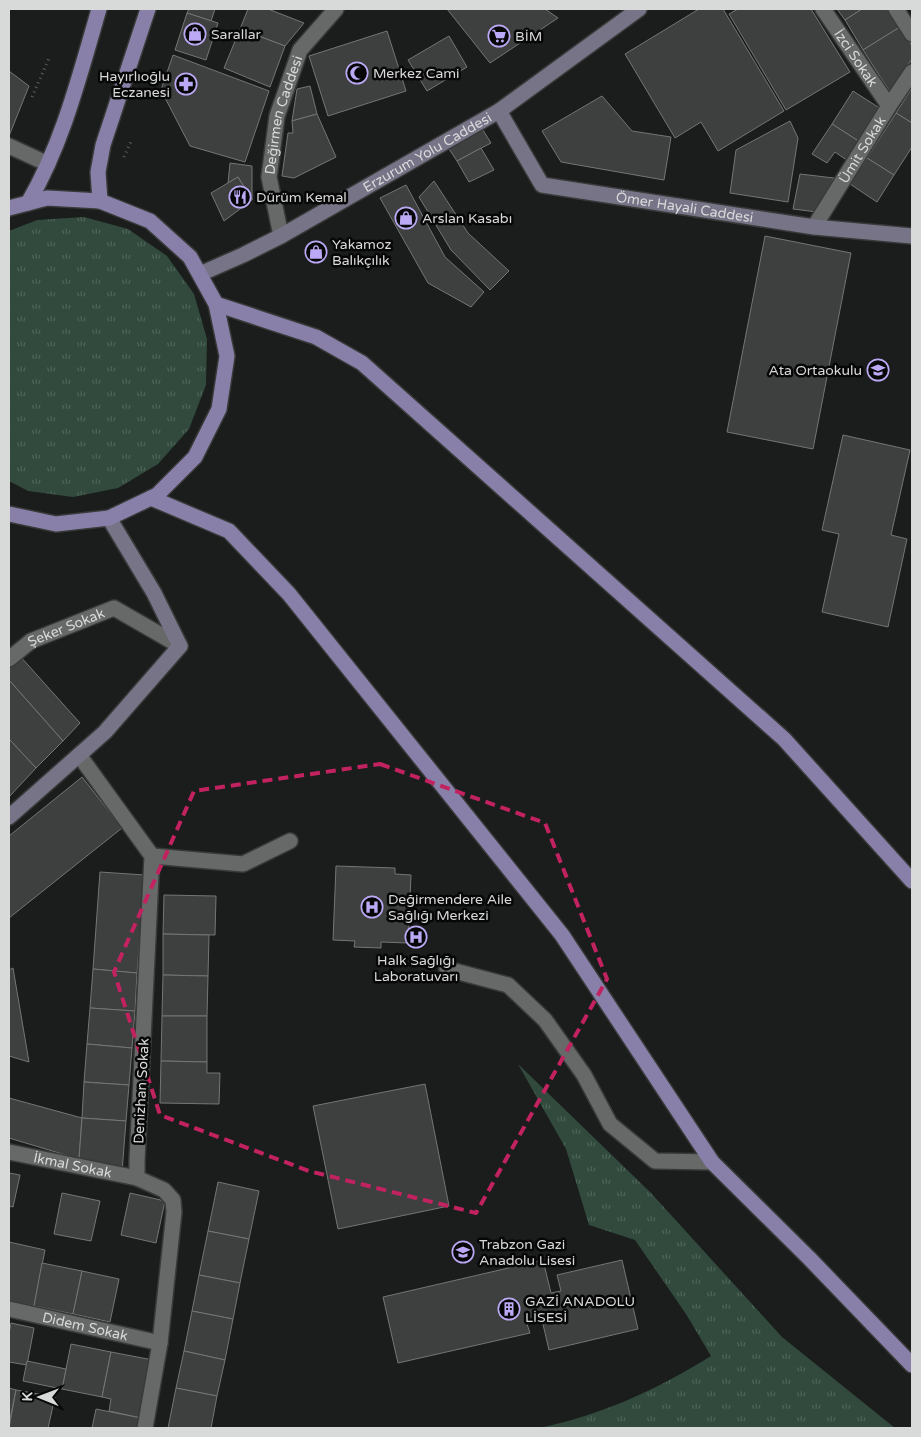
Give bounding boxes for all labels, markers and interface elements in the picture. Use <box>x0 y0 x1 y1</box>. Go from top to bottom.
shop icon: Sarallar <box>183 22 207 46</box>
supermarket icon: BİM <box>487 24 511 48</box>
place label: Sarallar <box>211 26 262 43</box>
street label: İzci Sokak <box>830 26 881 90</box>
place label: BİM <box>515 28 542 45</box>
street label: Değirmen Caddesi <box>261 53 306 176</box>
mosque icon: Merkez Cami <box>345 61 369 85</box>
place label: Merkez Cami <box>373 65 460 82</box>
place label: Hayırlıoğlu Eczanesi <box>99 68 170 101</box>
pharmacy icon: Hayırlıoğlu Eczanesi <box>174 72 198 96</box>
street label: Erzurum Yolu Caddesi <box>360 109 495 196</box>
street label: Ümit Sokak <box>835 113 890 187</box>
restaurant icon: Dürüm Kemal <box>228 185 252 209</box>
place label: Dürüm Kemal <box>256 189 347 206</box>
street label: Ömer Hayali Caddesi <box>615 189 755 227</box>
shop icon: Arslan Kasabı <box>394 206 418 230</box>
place label: Arslan Kasabı <box>422 210 512 227</box>
place label: Yakamoz Balıkçılık <box>332 236 391 269</box>
shop icon: Yakamoz Balıkçılık <box>304 240 328 264</box>
school or university icon: Ata Ortaokulu <box>866 358 890 382</box>
place label: Ata Ortaokulu <box>769 362 862 379</box>
street label: Şeker Sokak <box>25 605 107 650</box>
place label: Değirmendere Aile Sağlığı Merkezi <box>388 891 512 924</box>
hospital icon: Değirmendere Aile Sağlığı Merkezi <box>360 895 384 919</box>
hospital icon: Halk Sağlığı Laboratuvarı <box>404 925 428 949</box>
place label: Halk Sağlığı Laboratuvarı <box>374 952 458 985</box>
street label: Denizhan Sokak <box>130 1037 153 1144</box>
street label: İkmal Sokak <box>32 1149 114 1182</box>
place label: Trabzon Gazi Anadolu Lisesi <box>479 1236 575 1269</box>
school or university icon: Trabzon Gazi Anadolu Lisesi <box>451 1240 475 1264</box>
place label: GAZİ ANADOLU LİSESİ <box>525 1293 635 1326</box>
building icon: GAZİ ANADOLU LİSESİ <box>497 1297 521 1321</box>
street label: Didem Sokak <box>41 1309 130 1345</box>
north arrow <box>15 1372 65 1422</box>
text: K <box>19 1391 36 1402</box>

